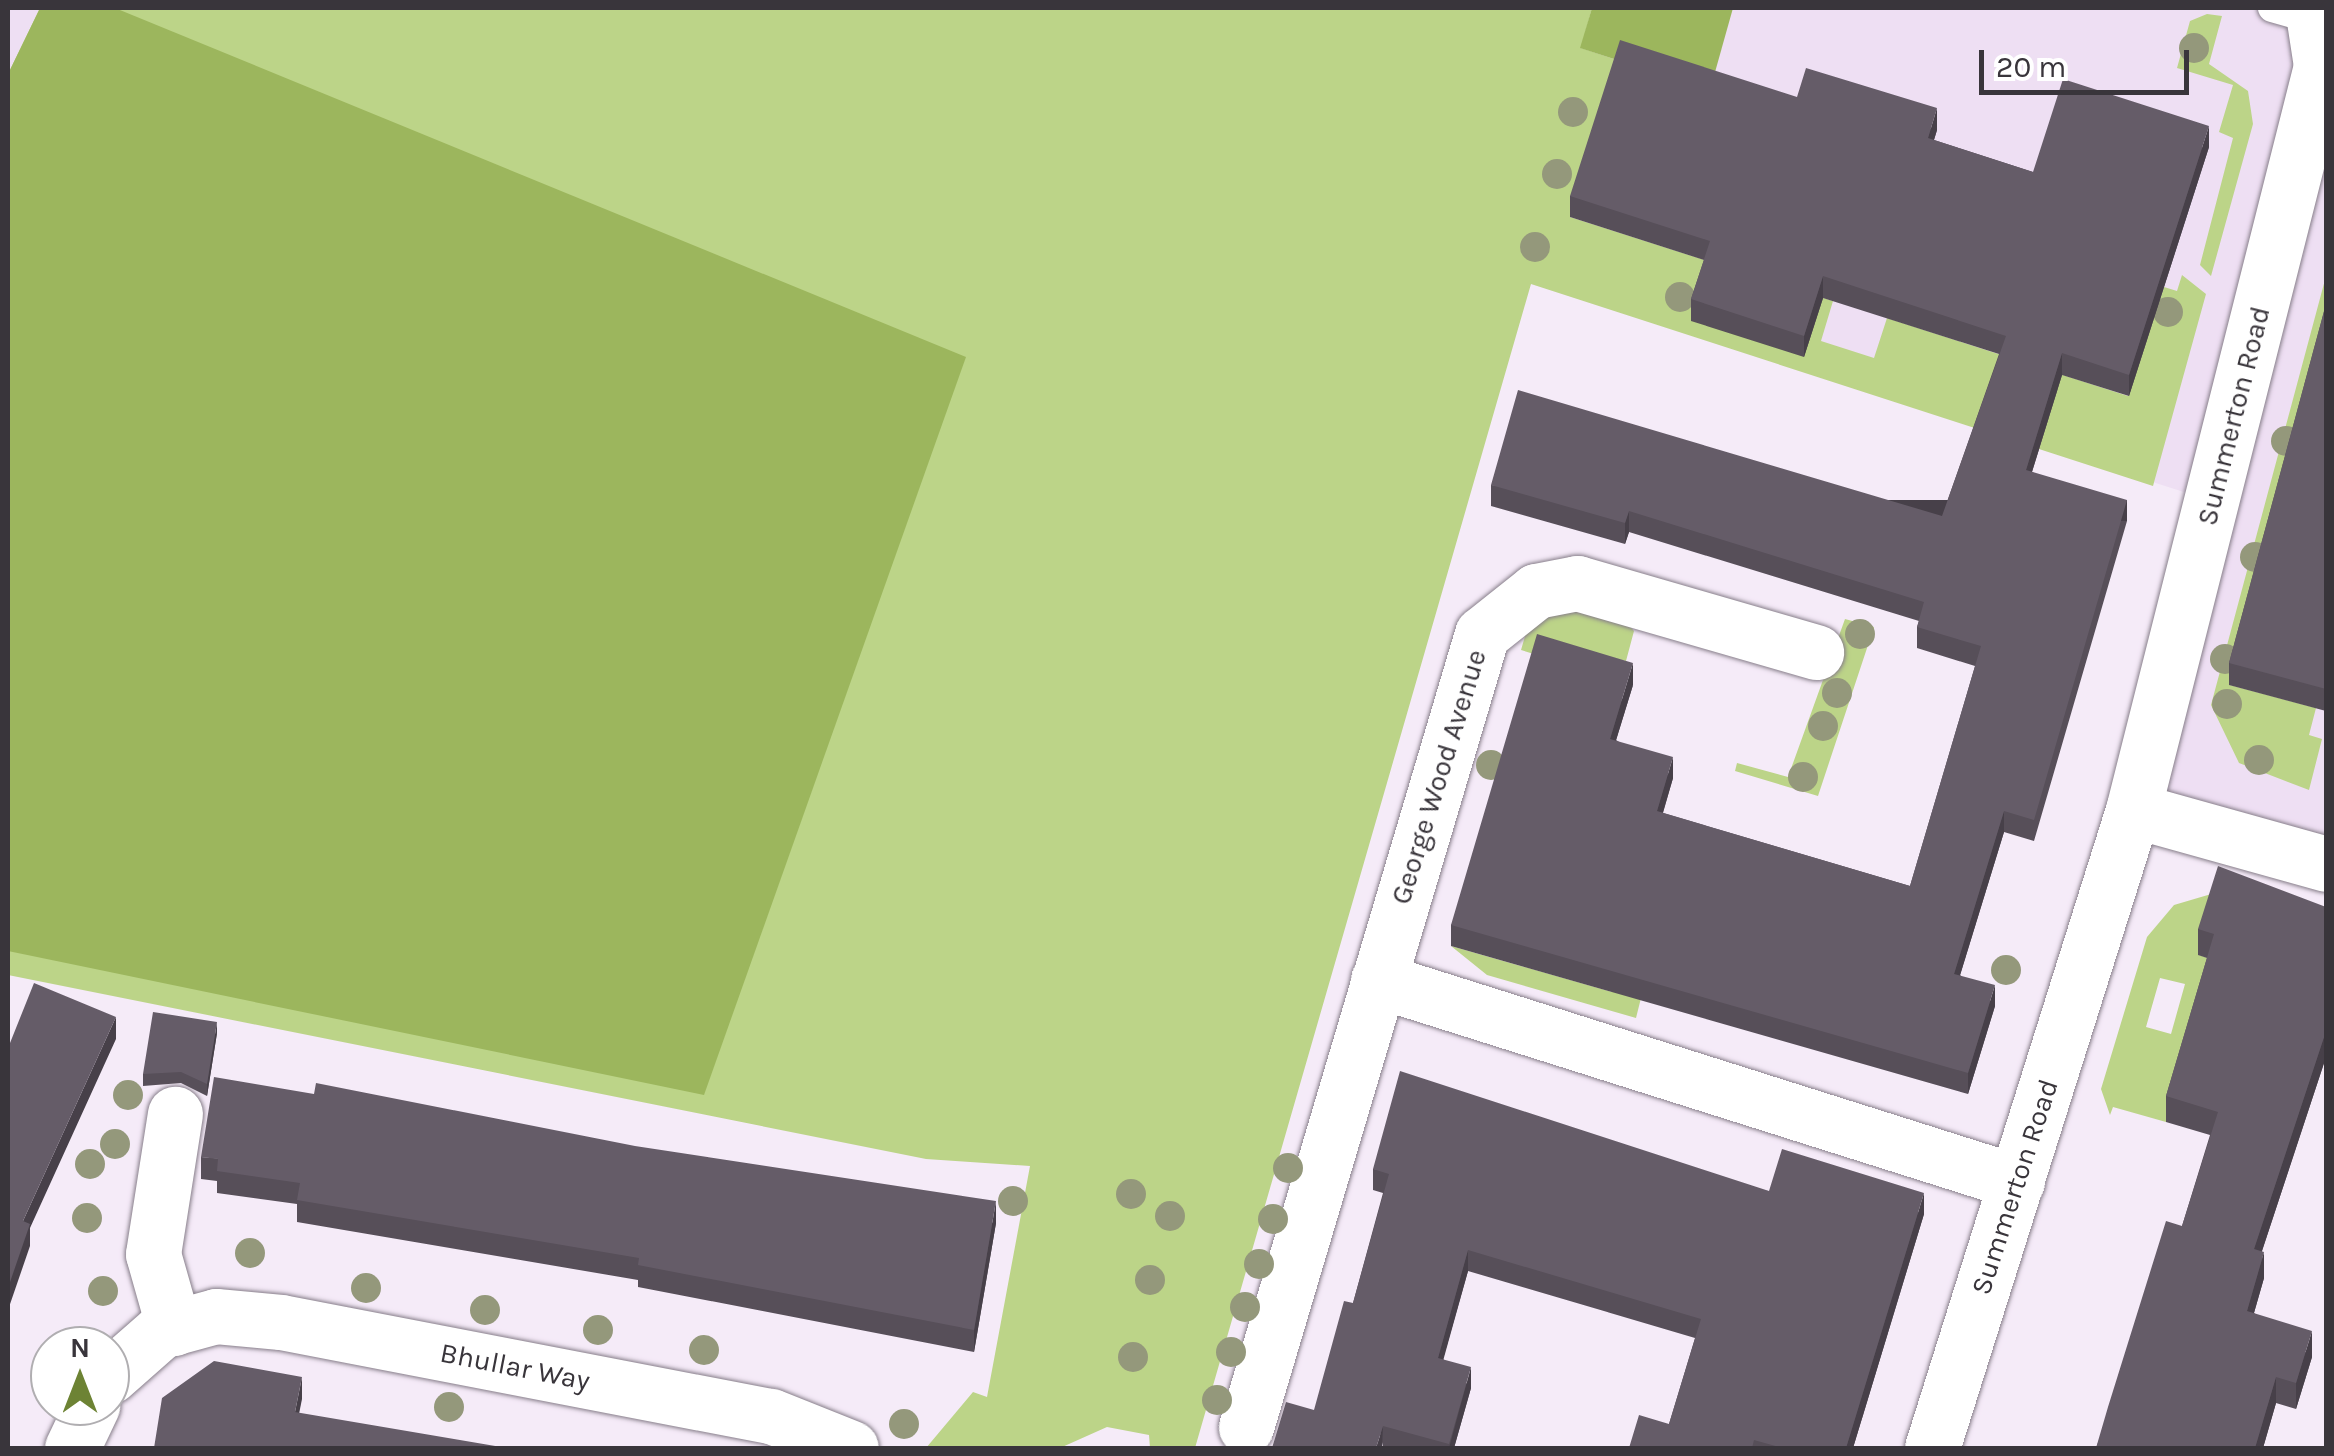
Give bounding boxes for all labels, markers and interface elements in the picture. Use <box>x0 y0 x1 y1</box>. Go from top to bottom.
scale bar <box>1984 30 2194 92</box>
text: 20 m <box>1996 49 2066 85</box>
street label: Summerton Road <box>2191 303 2277 529</box>
street label: George Wood Avenue <box>1384 646 1494 908</box>
street label: Summerton Road <box>1964 1075 2066 1299</box>
north arrow <box>30 1326 130 1426</box>
text: N <box>70 1331 90 1364</box>
street label: Bhullar Way <box>437 1336 593 1398</box>

